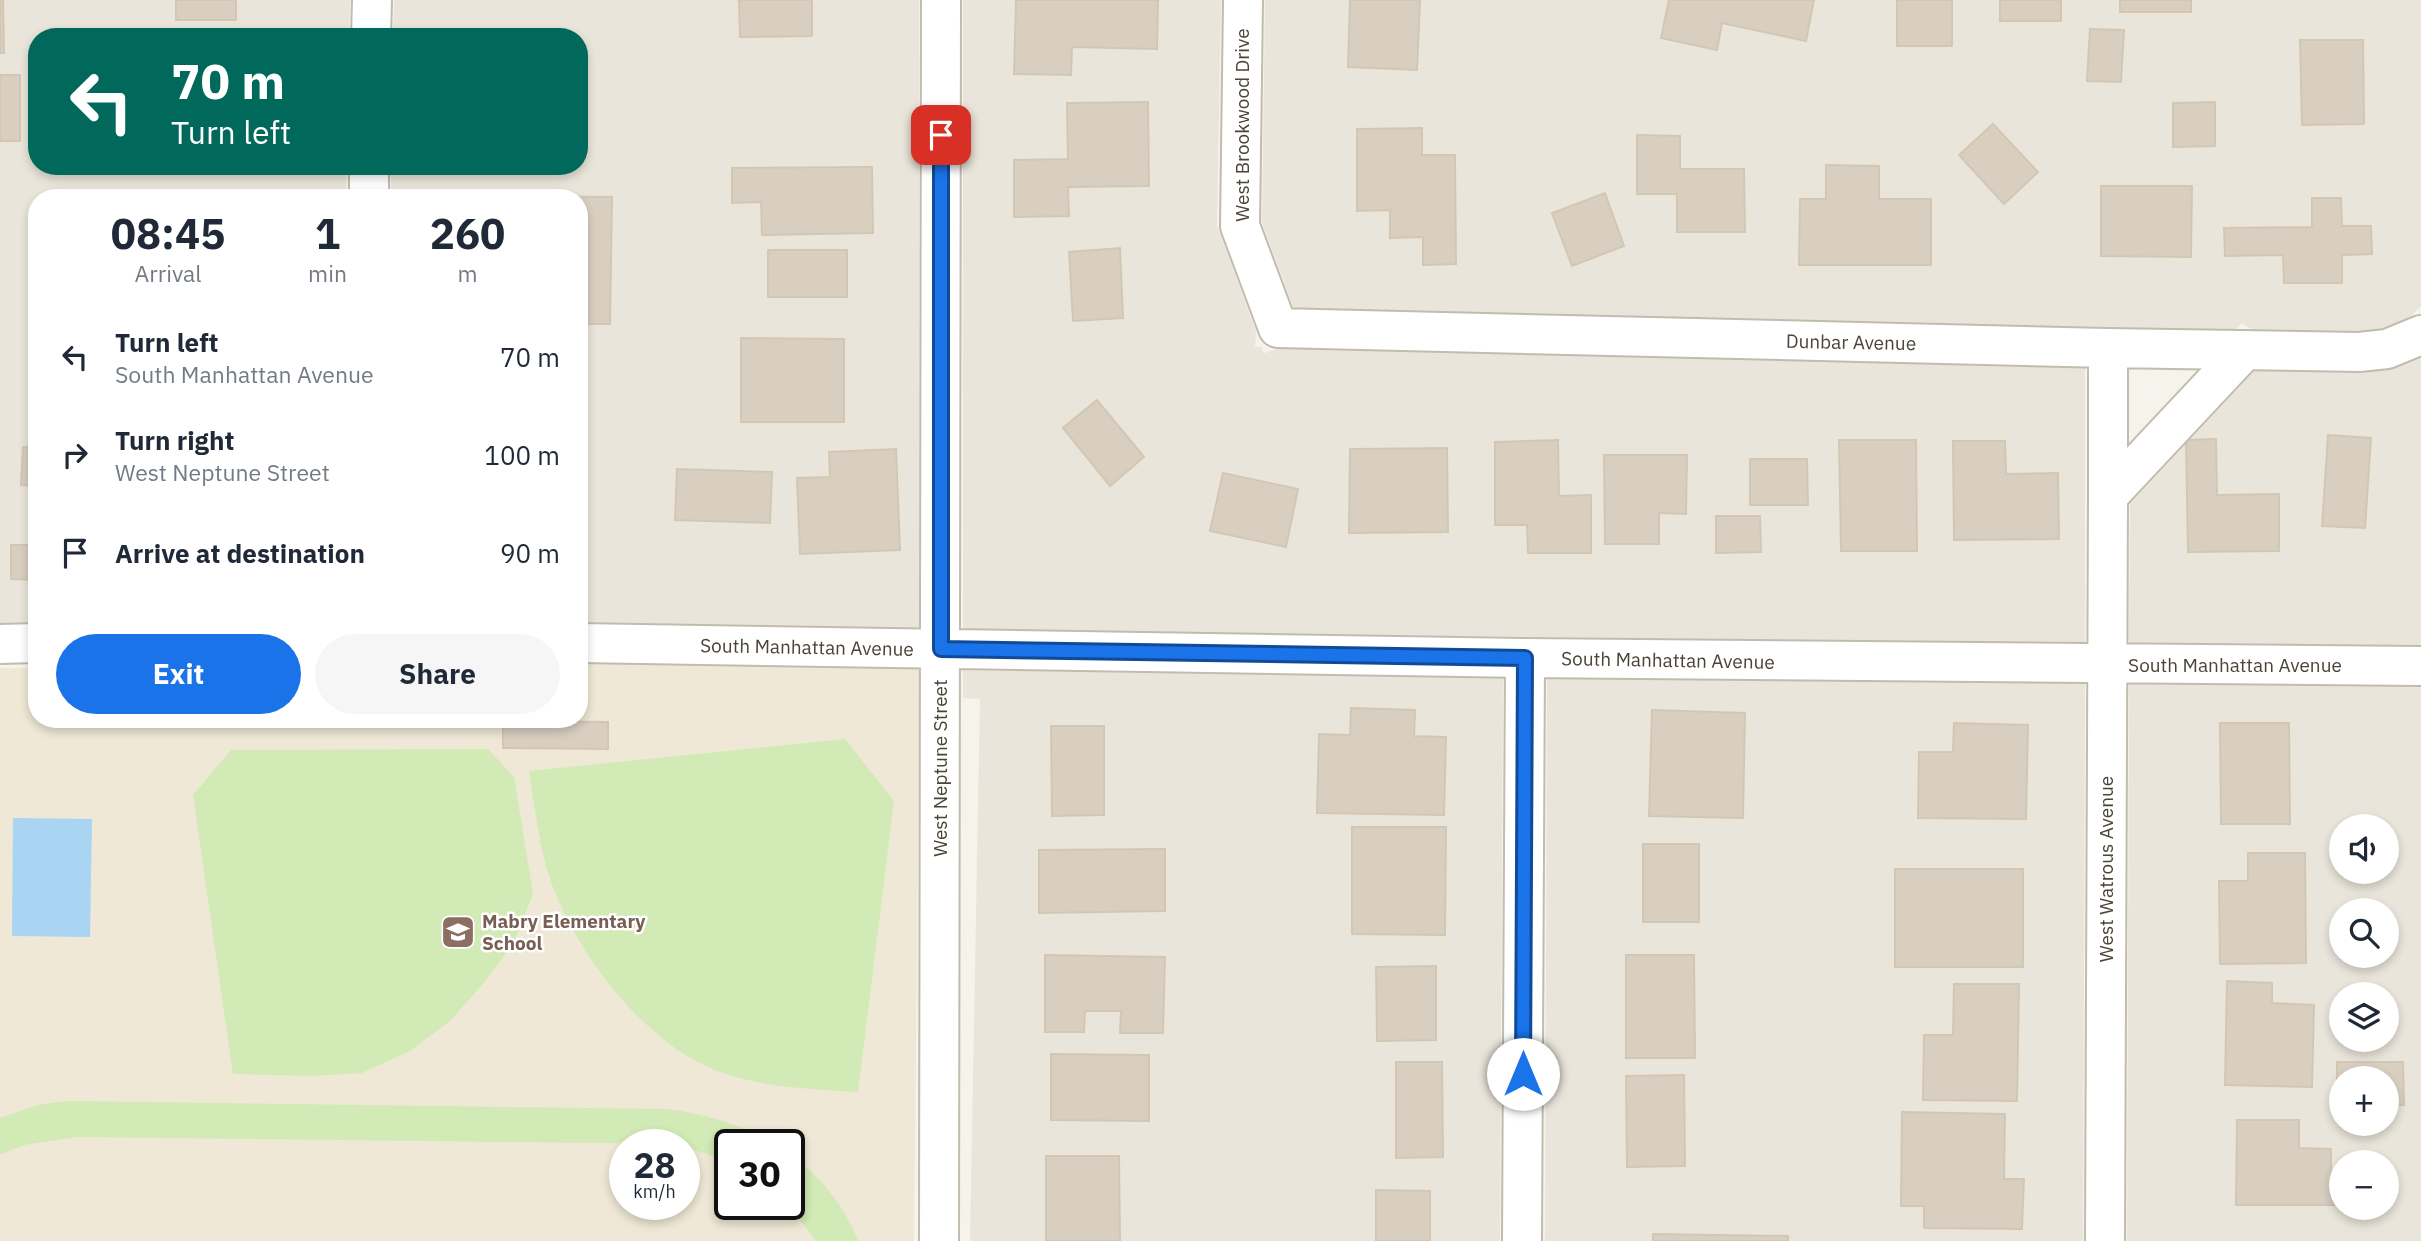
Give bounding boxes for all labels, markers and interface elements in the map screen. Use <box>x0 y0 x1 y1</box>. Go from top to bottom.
street label: West Brookwood Drive <box>1230 28 1254 222</box>
text: 70 m <box>171 49 285 112</box>
icon: left <box>56 56 147 147</box>
pin <box>911 105 971 165</box>
text: Turn left <box>171 111 291 153</box>
icon: arrive <box>922 116 960 154</box>
text: 08:45 <box>111 206 225 261</box>
text: 1 <box>315 206 340 261</box>
text: 260 <box>430 206 505 261</box>
text: Arrival <box>135 258 202 288</box>
text: min <box>308 258 347 288</box>
text: m <box>457 258 478 288</box>
text: Turn left <box>115 325 218 359</box>
street label: Dunbar Avenue <box>1786 329 1916 355</box>
icon: left <box>56 338 94 376</box>
text: 70 m <box>500 340 560 374</box>
text: South Manhattan Avenue <box>115 359 374 389</box>
text: Turn right <box>115 423 234 457</box>
icon: right <box>56 436 94 474</box>
text: 100 m <box>484 438 560 472</box>
text: West Neptune Street <box>115 457 330 487</box>
icon: arrive <box>56 534 94 572</box>
text: Arrive at destination <box>115 536 365 570</box>
text: 90 m <box>500 536 560 570</box>
street label: South Manhattan Avenue <box>700 633 914 661</box>
button: Exit <box>56 634 301 714</box>
button: Share <box>315 634 560 714</box>
street label: South Manhattan Avenue <box>1561 646 1775 674</box>
street label: South Manhattan Avenue <box>2128 653 2342 677</box>
street label: West Neptune Street <box>928 679 952 857</box>
street label: West Watrous Avenue <box>2094 776 2118 962</box>
map controls <box>2329 814 2399 1220</box>
button: sound <box>2329 814 2399 884</box>
button: search <box>2329 898 2399 968</box>
place label: Mabry Elementary School <box>482 909 646 955</box>
school or university icon: Mabry Elementary School <box>439 913 477 951</box>
button: layers <box>2329 982 2399 1052</box>
position arrow <box>1486 1037 1560 1111</box>
button: + <box>2329 1066 2399 1136</box>
speed limit sign: 30 <box>714 1129 805 1220</box>
text: 28 <box>633 1142 676 1188</box>
button: − <box>2329 1150 2399 1220</box>
text: km/h <box>633 1180 676 1203</box>

